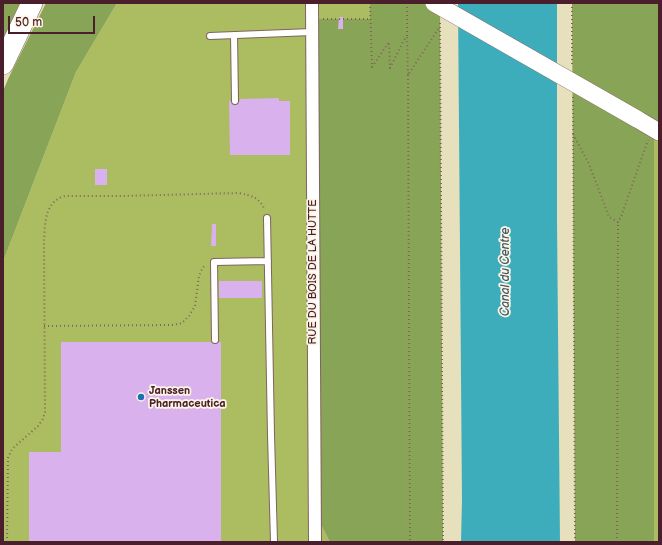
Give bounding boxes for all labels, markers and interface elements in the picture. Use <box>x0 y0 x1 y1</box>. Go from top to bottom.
scale bar <box>10 8 97 34</box>
text: 50 m <box>15 15 42 30</box>
street label: RUE DU BOIS DE LA HUTTE <box>306 200 320 344</box>
water label: Canal du Centre <box>499 228 513 316</box>
place label: Janssen Pharmaceutica <box>149 384 226 410</box>
marker: Janssen Pharmaceutica <box>136 392 146 402</box>

